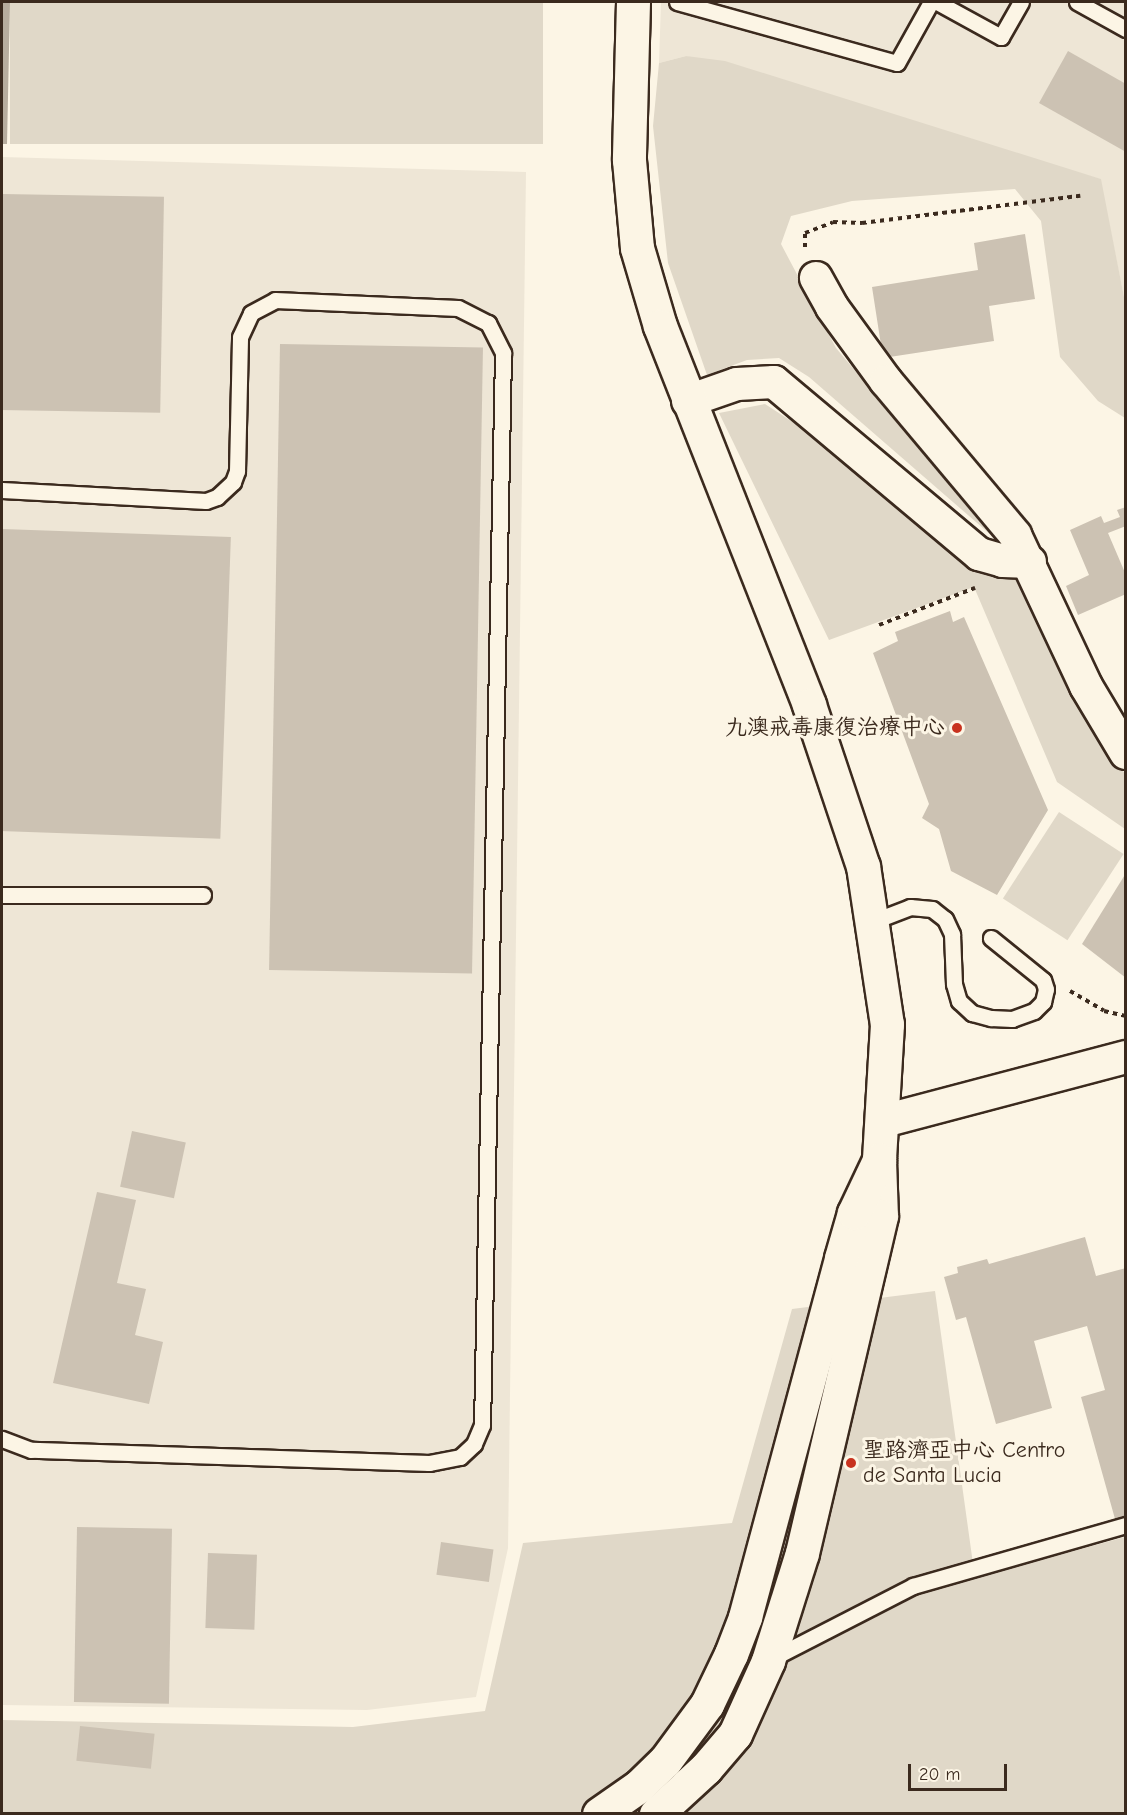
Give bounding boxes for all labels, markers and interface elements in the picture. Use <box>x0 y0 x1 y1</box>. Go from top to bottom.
place label: 九澳戒毒康復治療中心 <box>725 715 945 741</box>
marker: 九澳戒毒康復治療中心 <box>950 721 964 735</box>
place label: 聖路濟亞中心 Centro de Santa Lucia <box>863 1437 1065 1488</box>
marker: 聖路濟亞中心 Centro de Santa Lucia <box>844 1456 858 1470</box>
scale bar <box>911 1752 1010 1790</box>
text: 20 m <box>919 1764 960 1785</box>

